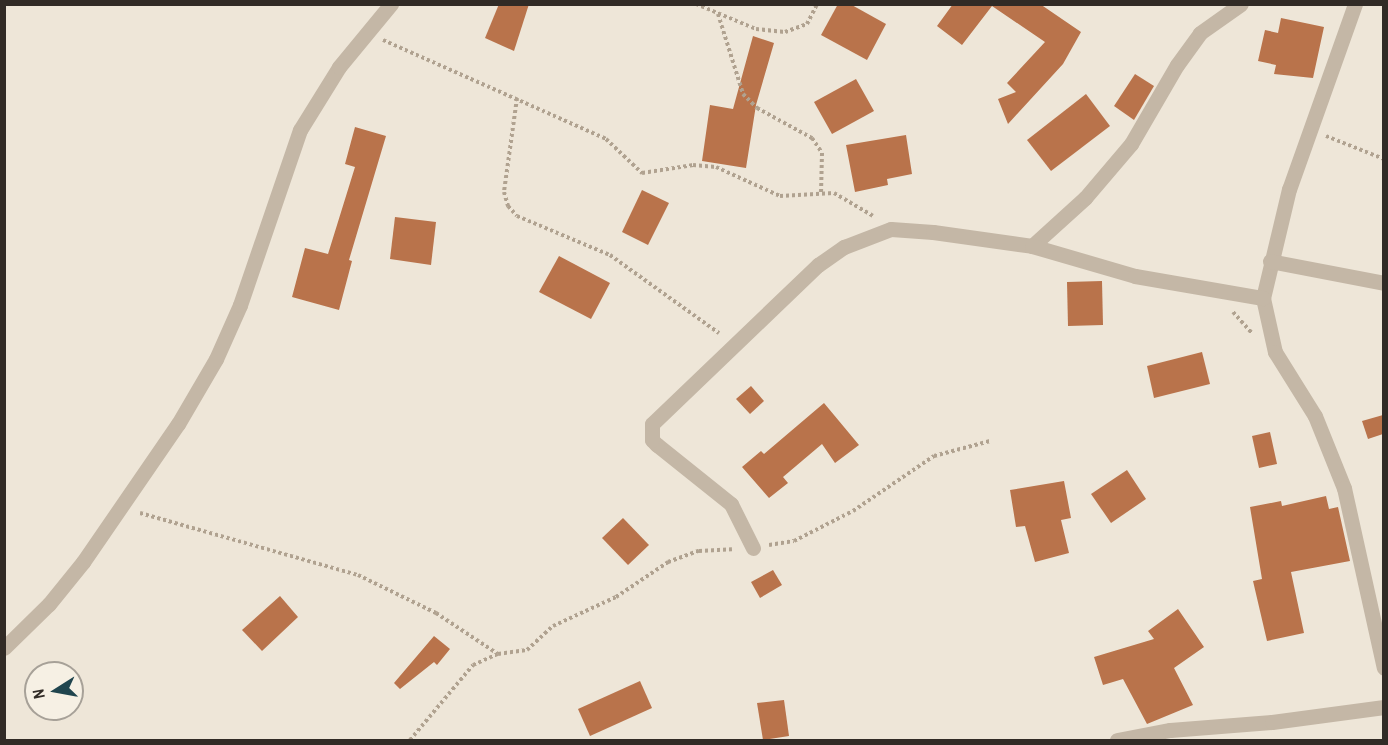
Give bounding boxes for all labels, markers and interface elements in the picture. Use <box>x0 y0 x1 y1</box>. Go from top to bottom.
north arrow <box>24 661 84 721</box>
text: N <box>27 687 50 701</box>

